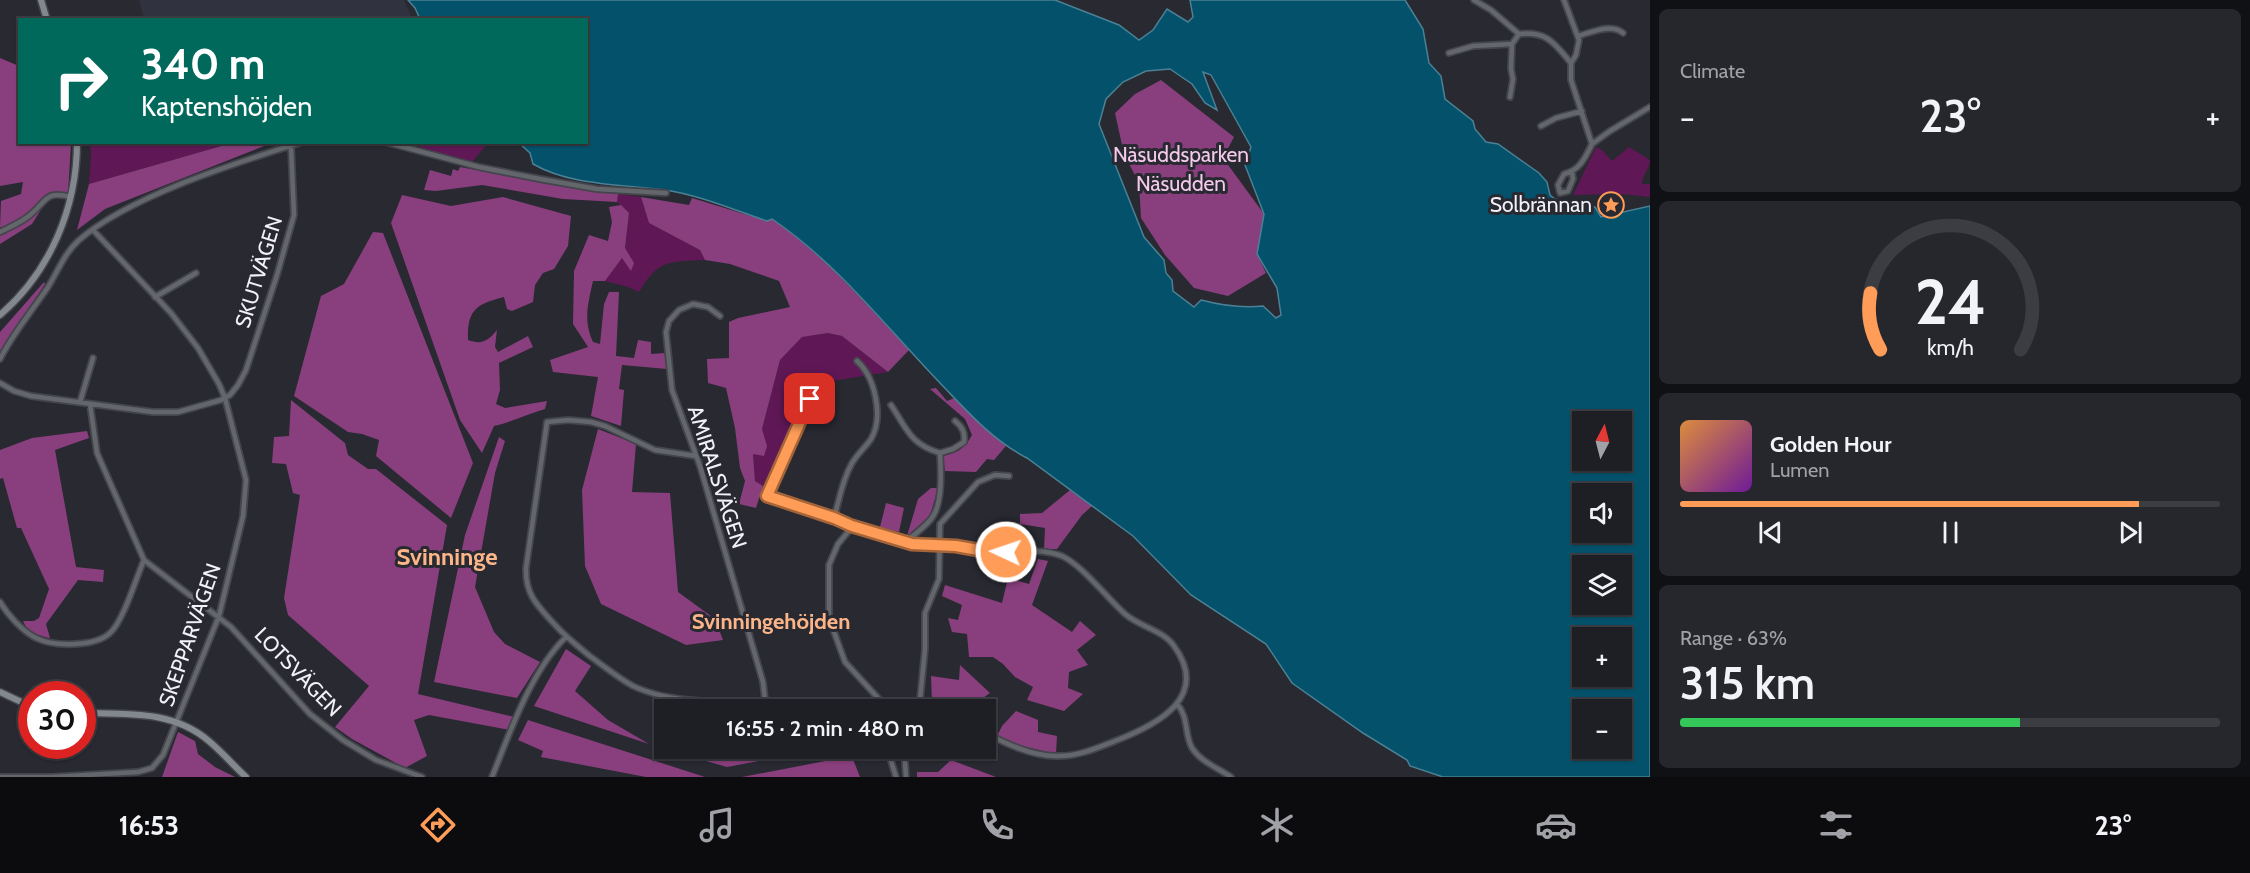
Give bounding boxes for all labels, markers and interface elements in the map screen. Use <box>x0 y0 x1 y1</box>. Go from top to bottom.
text: 340 m <box>141 38 265 90</box>
icon: right <box>42 42 120 120</box>
text: Climate <box>1680 59 1745 83</box>
text: 23° <box>1919 89 1981 143</box>
text: Kaptenshöjden <box>141 90 312 123</box>
text: − <box>1680 97 1695 137</box>
text: + <box>2205 97 2220 137</box>
park label: Näsuddsparken <box>1113 142 1249 167</box>
park label: Näsudden <box>1136 171 1226 196</box>
place icon: Solbrännan <box>1596 190 1626 220</box>
place label: Solbrännan <box>1490 192 1592 217</box>
street label: SKUTVÄGEN <box>230 213 287 331</box>
text: 24 <box>1914 264 1986 340</box>
text: km/h <box>1927 334 1973 360</box>
pin <box>784 373 835 424</box>
icon: arrive <box>793 382 826 415</box>
street label: AMIRALSVÄGEN <box>683 402 752 551</box>
north arrow <box>1572 411 1632 471</box>
map controls <box>1572 411 1632 759</box>
text: Golden Hour <box>1770 431 1891 458</box>
text: Lumen <box>1770 458 1829 482</box>
button: sound <box>1572 483 1632 543</box>
icon: previous <box>1754 516 1787 549</box>
icon: pause <box>1934 516 1967 549</box>
icon: next <box>2114 516 2147 549</box>
position arrow <box>974 520 1038 584</box>
district label: Svinninge <box>396 542 498 571</box>
button: layers <box>1572 555 1632 615</box>
street label: SKEPPARVÄGEN <box>153 560 226 710</box>
district label: Svinningehöjden <box>692 608 850 635</box>
street label: LOTSVÄGEN <box>250 622 347 721</box>
text: Range · 63% <box>1680 626 1787 650</box>
button: + <box>1572 627 1632 687</box>
text: 315 km <box>1680 656 1815 710</box>
speed limit sign: 30 <box>18 681 96 759</box>
button: − <box>1572 699 1632 759</box>
text: 16:55 · 2 min · 480 m <box>726 715 924 742</box>
icon: directions <box>417 804 459 846</box>
icon: music <box>696 804 738 846</box>
icon: phone <box>976 804 1018 846</box>
icon: climate <box>1256 804 1298 846</box>
icon: car <box>1535 804 1577 846</box>
icon: filters <box>1815 804 1857 846</box>
text: 16:53 <box>119 809 179 842</box>
text: 23° <box>2094 809 2131 842</box>

